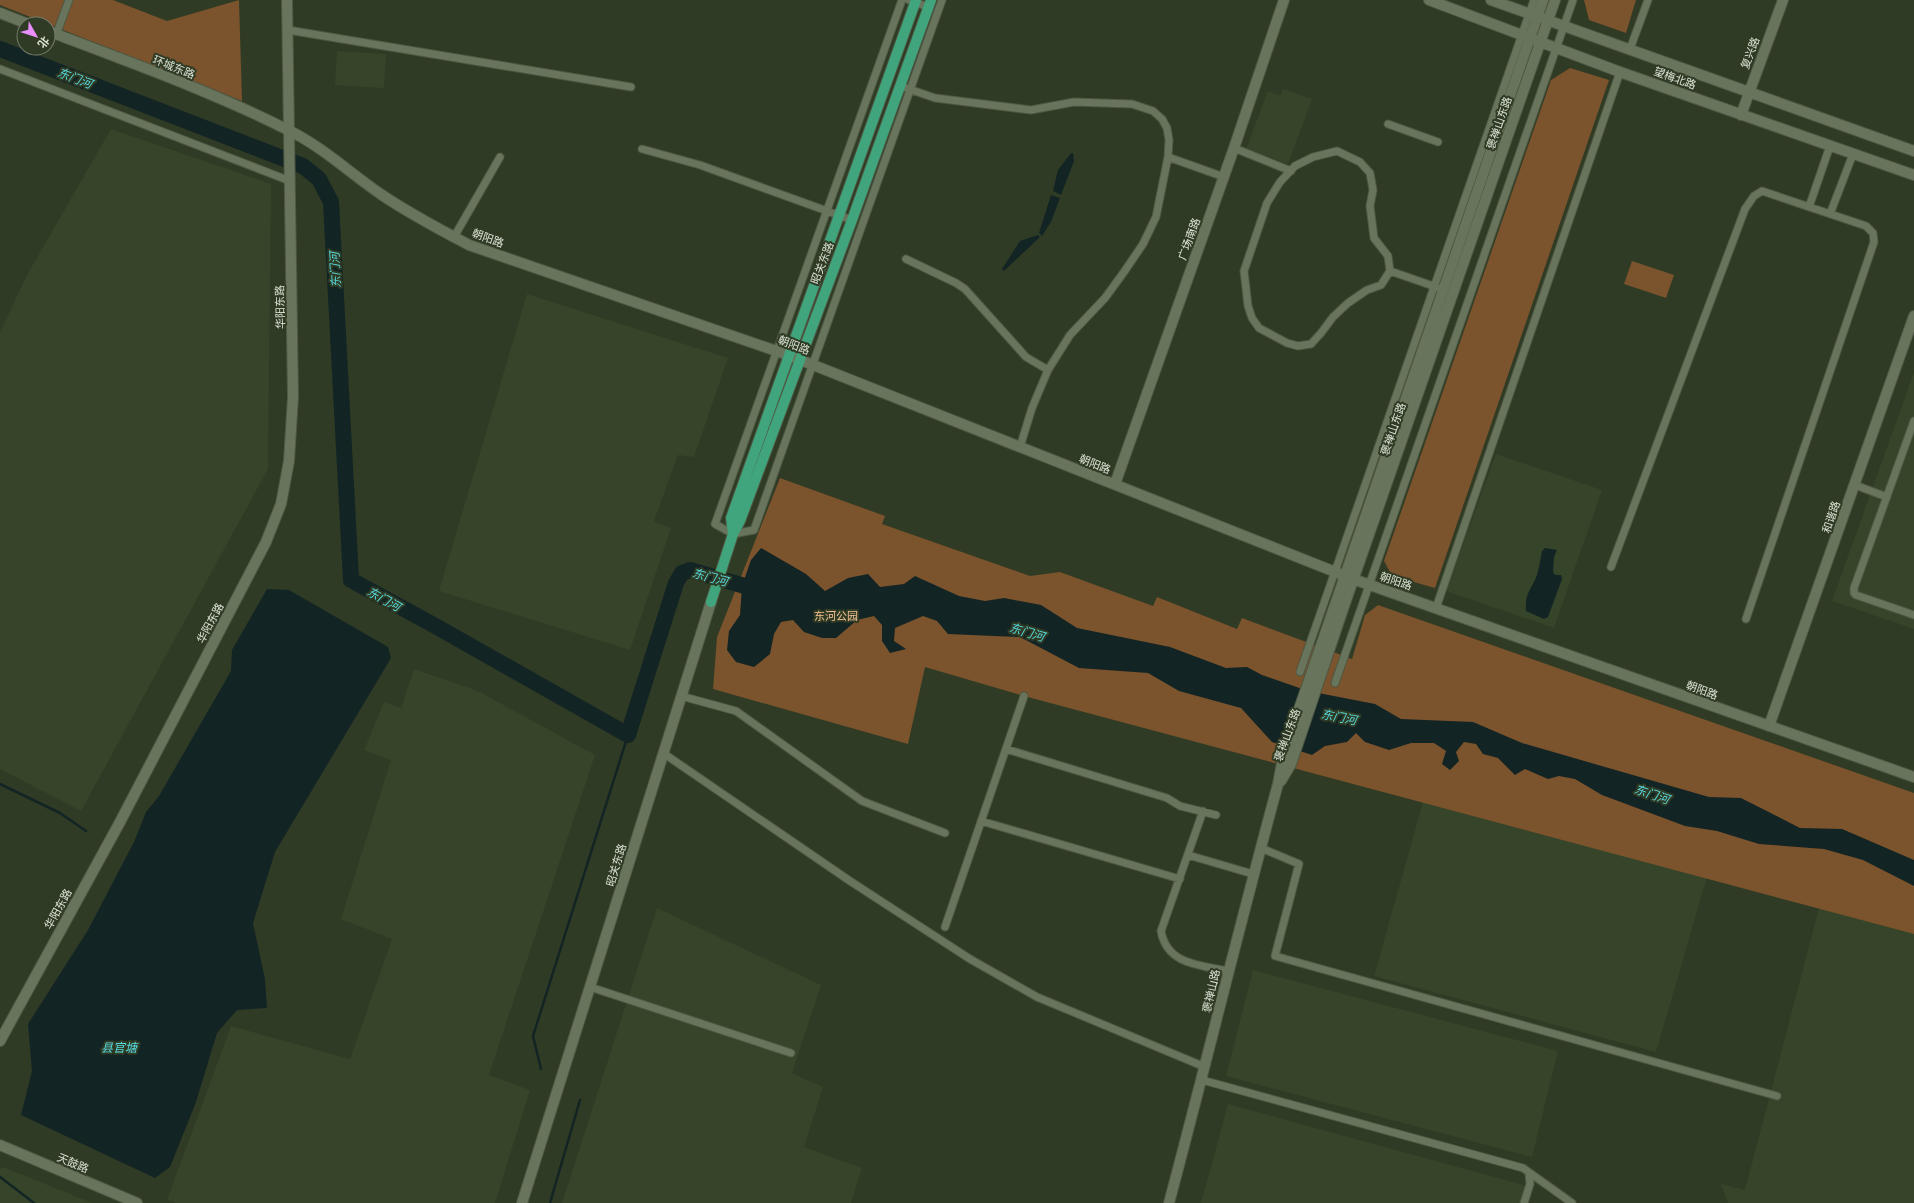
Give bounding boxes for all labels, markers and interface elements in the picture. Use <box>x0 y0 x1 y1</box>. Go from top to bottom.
north arrow <box>16 16 56 56</box>
text: 北 <box>35 34 53 51</box>
street label: 复兴路 <box>1738 35 1762 71</box>
street label: 环城东路 <box>151 52 197 82</box>
street label: 望梅北路 <box>1652 64 1698 92</box>
water label: 东门河 <box>56 65 96 92</box>
street label: 褒禅山东路 <box>1483 95 1515 151</box>
street label: 广场南路 <box>1175 216 1203 262</box>
street label: 朝阳路 <box>470 226 506 250</box>
street label: 昭关东路 <box>808 240 836 286</box>
water label: 东门河 <box>326 250 343 288</box>
street label: 华阳东路 <box>273 285 287 329</box>
street label: 朝阳路 <box>776 333 812 357</box>
street label: 褒禅山东路 <box>1377 401 1409 457</box>
street label: 朝阳路 <box>1077 451 1113 477</box>
street label: 和谐路 <box>1819 499 1843 535</box>
water label: 东门河 <box>691 565 731 589</box>
street label: 朝阳路 <box>1378 569 1414 593</box>
water label: 东门河 <box>365 584 405 615</box>
street label: 华阳东路 <box>193 600 227 646</box>
park label: 东河公园 <box>814 609 858 623</box>
water label: 东门河 <box>1008 620 1048 645</box>
street label: 朝阳路 <box>1684 678 1720 702</box>
water label: 东门河 <box>1320 706 1360 728</box>
street label: 褒禅山东路 <box>1271 707 1303 763</box>
water label: 东门河 <box>1633 781 1673 807</box>
street label: 昭关东路 <box>603 842 629 888</box>
street label: 华阳东路 <box>41 886 75 932</box>
street label: 褒禅山路 <box>1199 968 1223 1014</box>
water label: 县官塘 <box>101 1040 139 1055</box>
street label: 天鼓路 <box>55 1150 91 1176</box>

